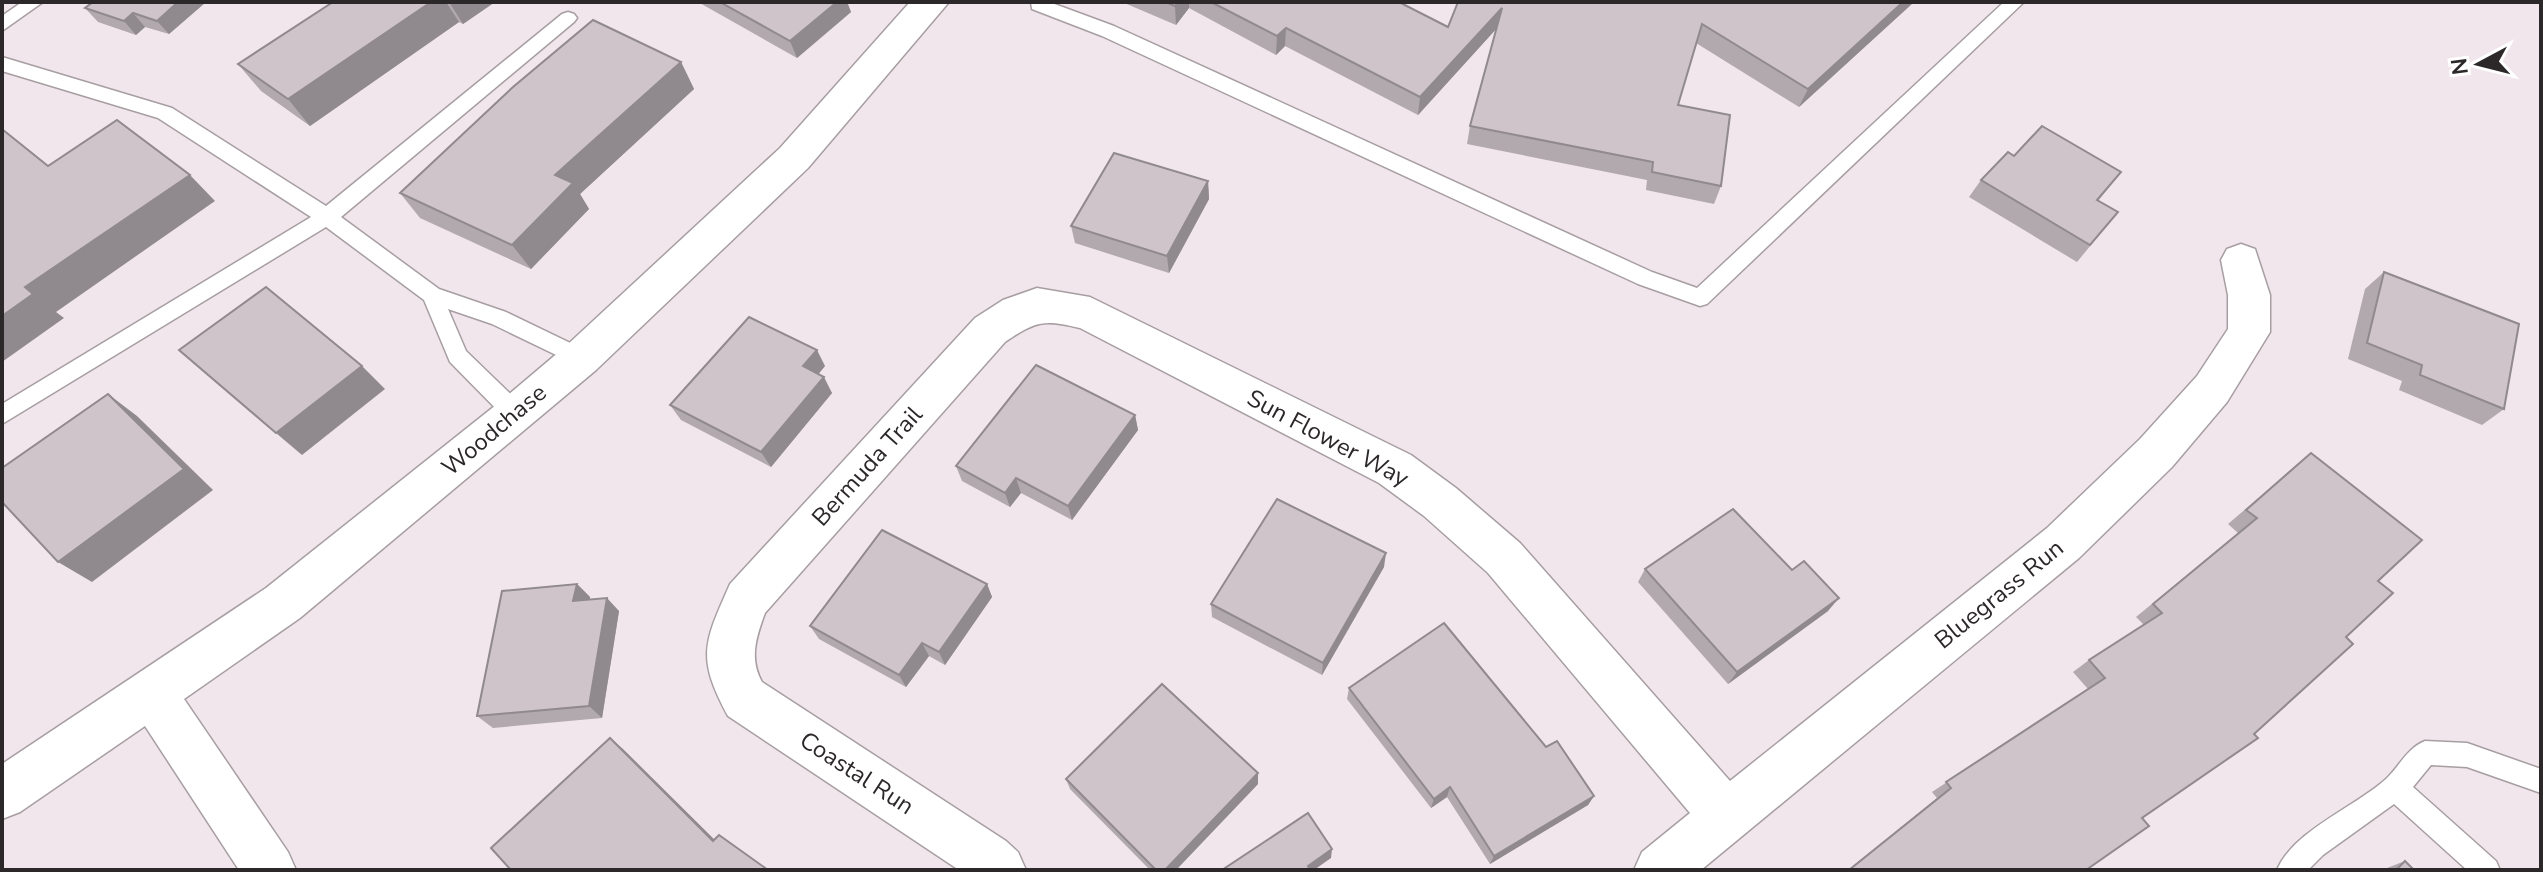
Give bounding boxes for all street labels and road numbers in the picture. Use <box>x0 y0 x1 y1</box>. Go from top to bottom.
street label: Woodchase <box>435 377 553 483</box>
street label: Sun Flower Way <box>1242 382 1415 494</box>
street label: Bermuda Trail <box>805 399 929 533</box>
street label: Bluegrass Run <box>1928 532 2070 656</box>
street label: Coastal Run <box>794 724 920 822</box>

